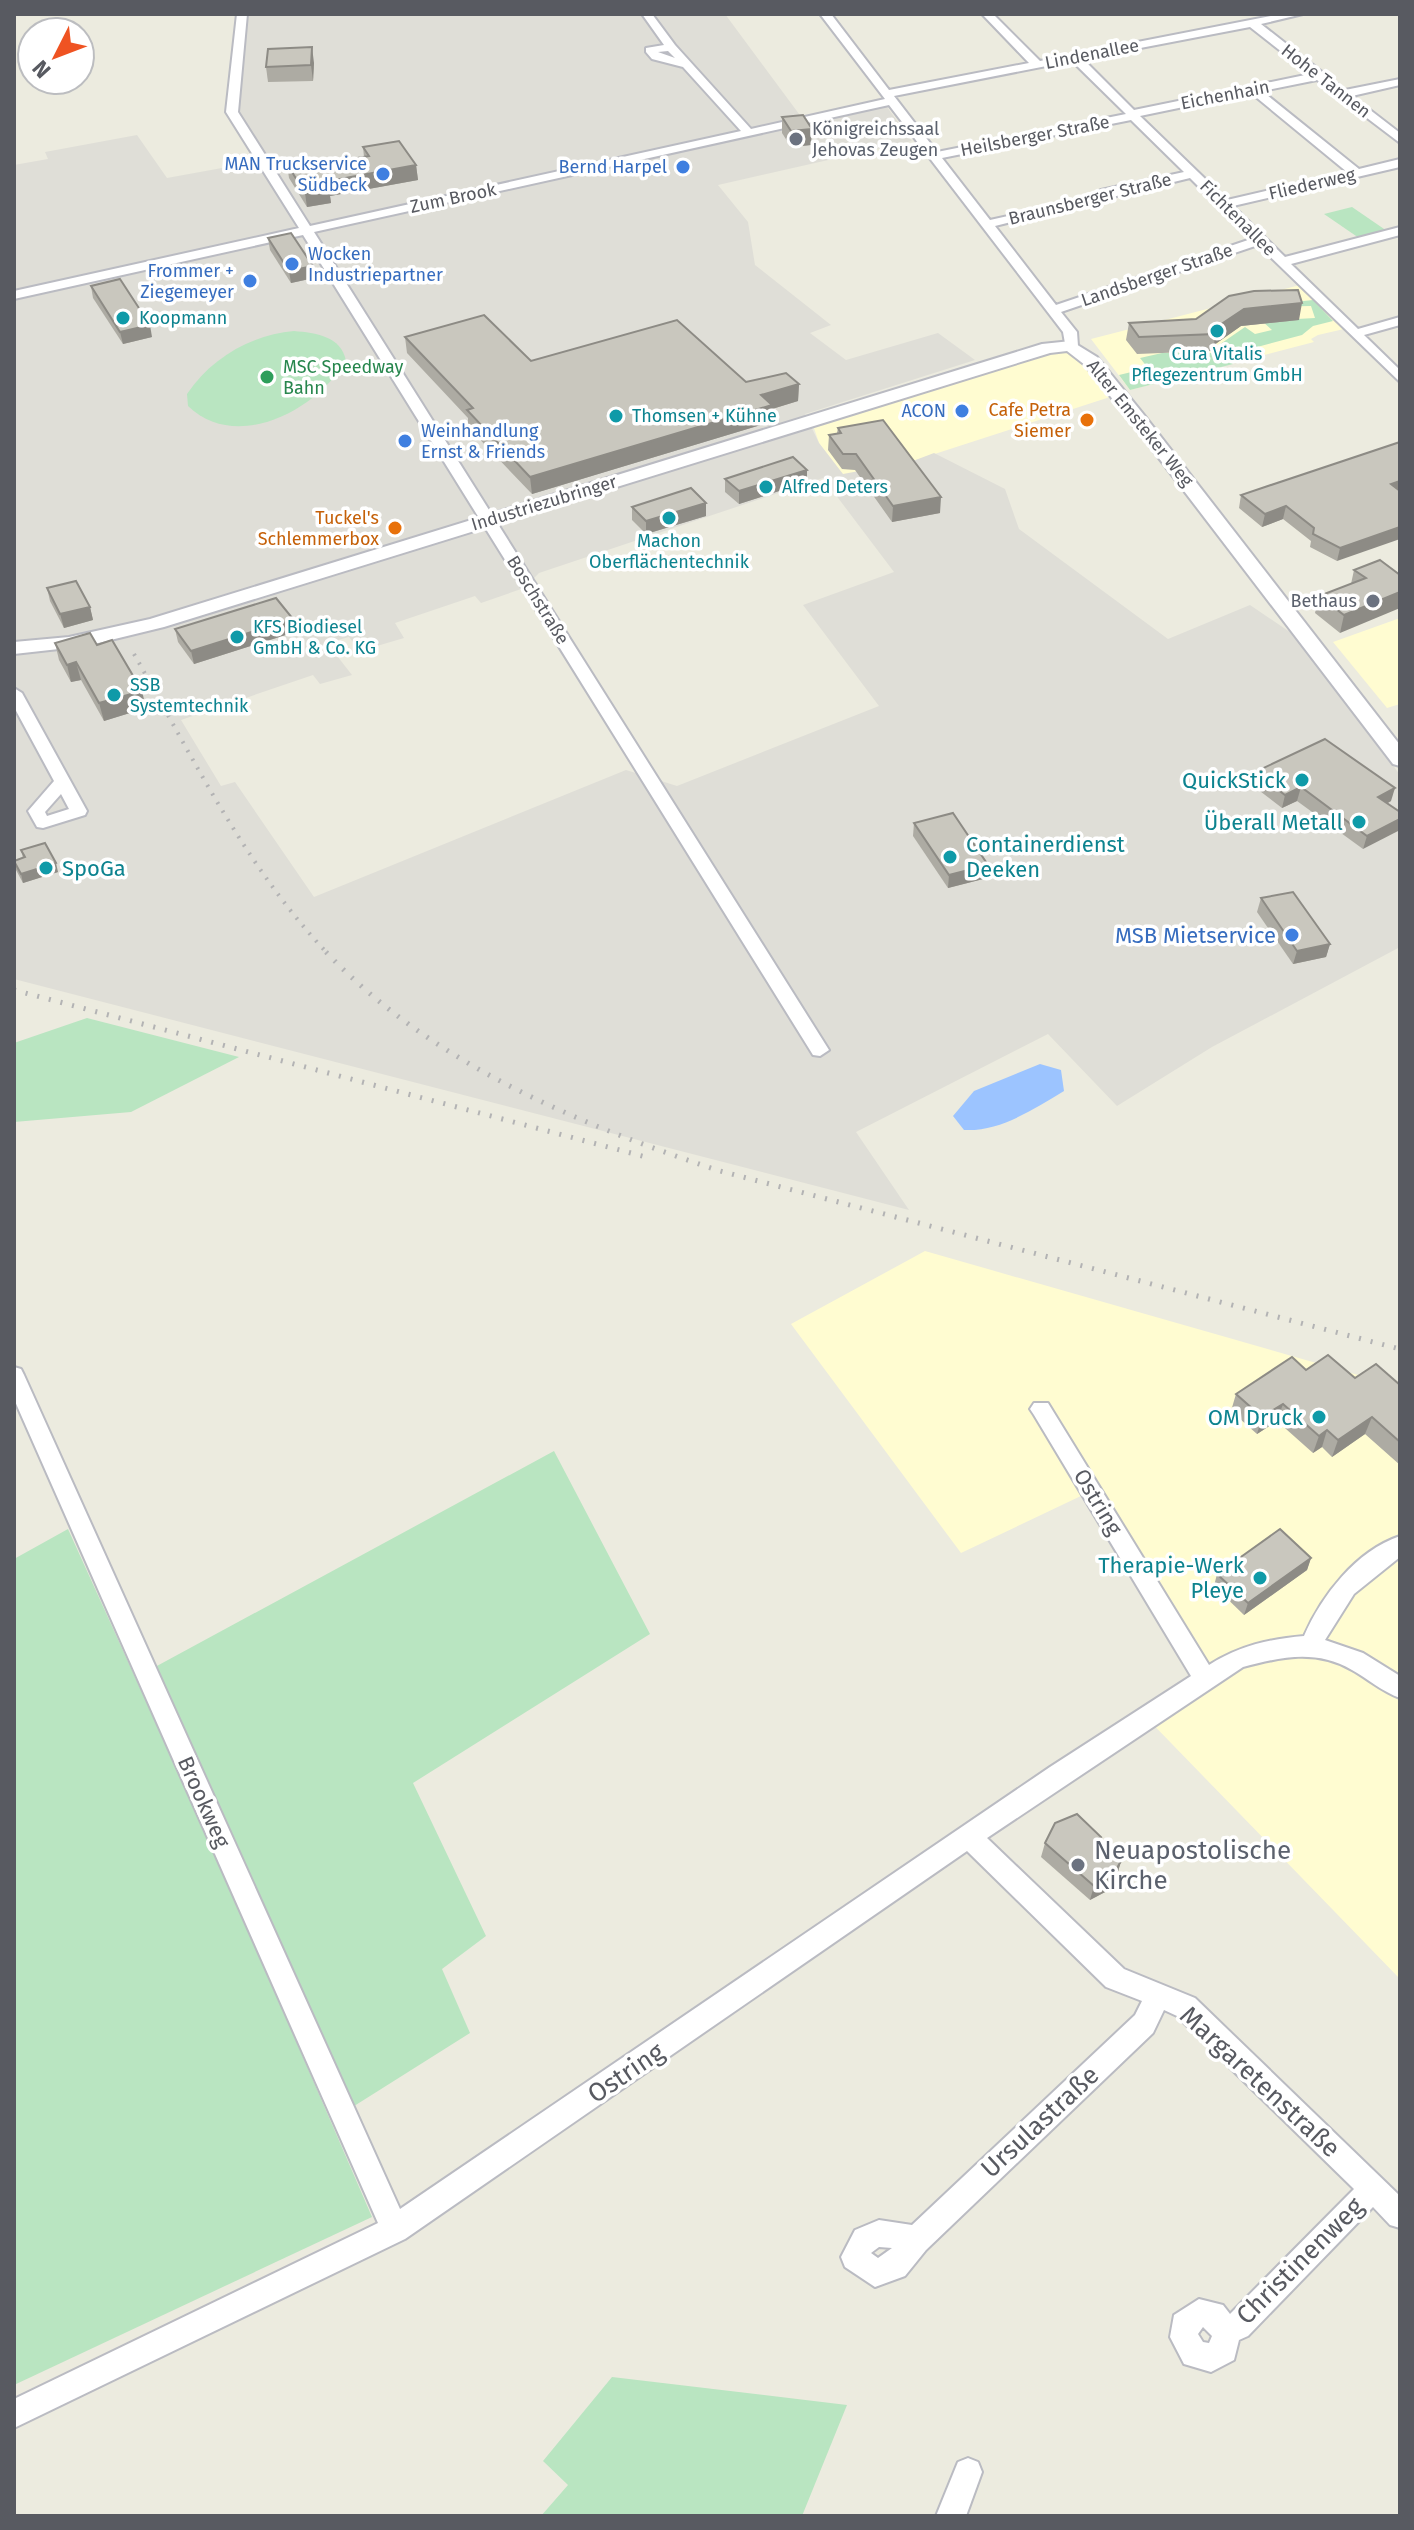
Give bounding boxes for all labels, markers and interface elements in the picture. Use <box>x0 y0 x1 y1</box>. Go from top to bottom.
north arrow <box>16 16 96 96</box>
street label: Lindenallee <box>1043 34 1141 74</box>
street label: Hohe Tannen <box>1277 39 1375 123</box>
text: N <box>27 55 56 84</box>
street label: Eichenhain <box>1179 76 1271 114</box>
street label: Heilsberger Straße <box>959 111 1111 161</box>
place label: Königreichssaal Jehovas Zeugen <box>812 118 939 161</box>
marker: Königreichssaal Jehovas Zeugen <box>787 130 805 148</box>
place label: MAN Truckservice Südbeck <box>225 153 368 196</box>
place label: Bernd Harpel <box>558 156 667 178</box>
marker: Bernd Harpel <box>674 158 692 176</box>
street label: Fliederweg <box>1266 163 1358 205</box>
marker: MAN Truckservice Südbeck <box>374 165 392 183</box>
street label: Braunsberger Straße <box>1006 168 1174 230</box>
street label: Fichtenallee <box>1195 175 1281 261</box>
street label: Zum Brook <box>408 178 499 218</box>
street label: Landsberger Straße <box>1078 239 1236 311</box>
place label: Wocken Industriepartner <box>308 243 443 286</box>
marker: Wocken Industriepartner <box>283 255 301 273</box>
place label: Frommer + Ziegemeyer <box>140 260 234 303</box>
marker: Frommer + Ziegemeyer <box>241 272 259 290</box>
place label: Koopmann <box>139 307 227 329</box>
marker: Koopmann <box>114 309 132 327</box>
marker: Cura Vitalis Pflegezentrum GmbH <box>1208 322 1226 340</box>
place label: Cura Vitalis Pflegezentrum GmbH <box>1131 343 1303 386</box>
street label: Alter Emsteker Weg <box>1082 355 1198 491</box>
place label: MSC Speedway Bahn <box>283 356 403 399</box>
marker: MSC Speedway Bahn <box>258 368 276 386</box>
place label: Cafe Petra Siemer <box>989 399 1071 442</box>
place label: ACON <box>901 400 946 422</box>
marker: ACON <box>953 402 971 420</box>
place label: Thomsen + Kühne <box>632 405 777 427</box>
marker: Thomsen + Kühne <box>607 407 625 425</box>
marker: Cafe Petra Siemer <box>1078 411 1096 429</box>
place label: Weinhandlung Ernst & Friends <box>421 420 545 463</box>
marker: Weinhandlung Ernst & Friends <box>396 432 414 450</box>
street label: Industriezubringer <box>469 470 619 536</box>
place label: Alfred Deters <box>782 476 888 498</box>
marker: Alfred Deters <box>757 478 775 496</box>
place label: Tuckel's Schlemmerbox <box>258 507 379 550</box>
marker: Machon Oberflächentechnik <box>660 509 678 527</box>
marker: Tuckel's Schlemmerbox <box>386 519 404 537</box>
place label: Machon Oberflächentechnik <box>589 530 750 573</box>
street label: Boschstraße <box>502 552 574 648</box>
place label: Bethaus <box>1291 590 1357 612</box>
marker: Bethaus <box>1364 592 1382 610</box>
place label: KFS Biodiesel GmbH & Co. KG <box>253 616 376 659</box>
marker: KFS Biodiesel GmbH & Co. KG <box>228 628 246 646</box>
place label: SSB Systemtechnik <box>130 674 249 717</box>
marker: SSB Systemtechnik <box>105 686 123 704</box>
place label: QuickStick <box>1182 767 1287 794</box>
marker: QuickStick <box>1293 771 1311 789</box>
place label: Überall Metall <box>1204 809 1343 836</box>
marker: Überall Metall <box>1350 813 1368 831</box>
place label: Containerdienst Deeken <box>966 831 1125 883</box>
marker: Containerdienst Deeken <box>941 848 959 866</box>
place label: SpoGa <box>62 855 126 882</box>
marker: SpoGa <box>37 859 55 877</box>
place label: MSB Mietservice <box>1115 922 1276 949</box>
marker: MSB Mietservice <box>1283 926 1301 944</box>
place label: OM Druck <box>1208 1404 1304 1431</box>
marker: OM Druck <box>1310 1408 1328 1426</box>
street label: Ostring <box>1068 1464 1129 1540</box>
place label: Therapie-Werk Pleye <box>1098 1552 1245 1604</box>
marker: Therapie-Werk Pleye <box>1251 1569 1269 1587</box>
street label: Brookweg <box>172 1752 236 1852</box>
place label: Neuapostolische Kirche <box>1094 1835 1291 1896</box>
marker: Neuapostolische Kirche <box>1069 1856 1087 1874</box>
street label: Margaretenstraße <box>1174 2000 1346 2164</box>
street label: Ostring <box>582 2036 671 2110</box>
street label: Ursulastraße <box>975 2060 1105 2184</box>
street label: Christinenweg <box>1230 2191 1370 2331</box>

